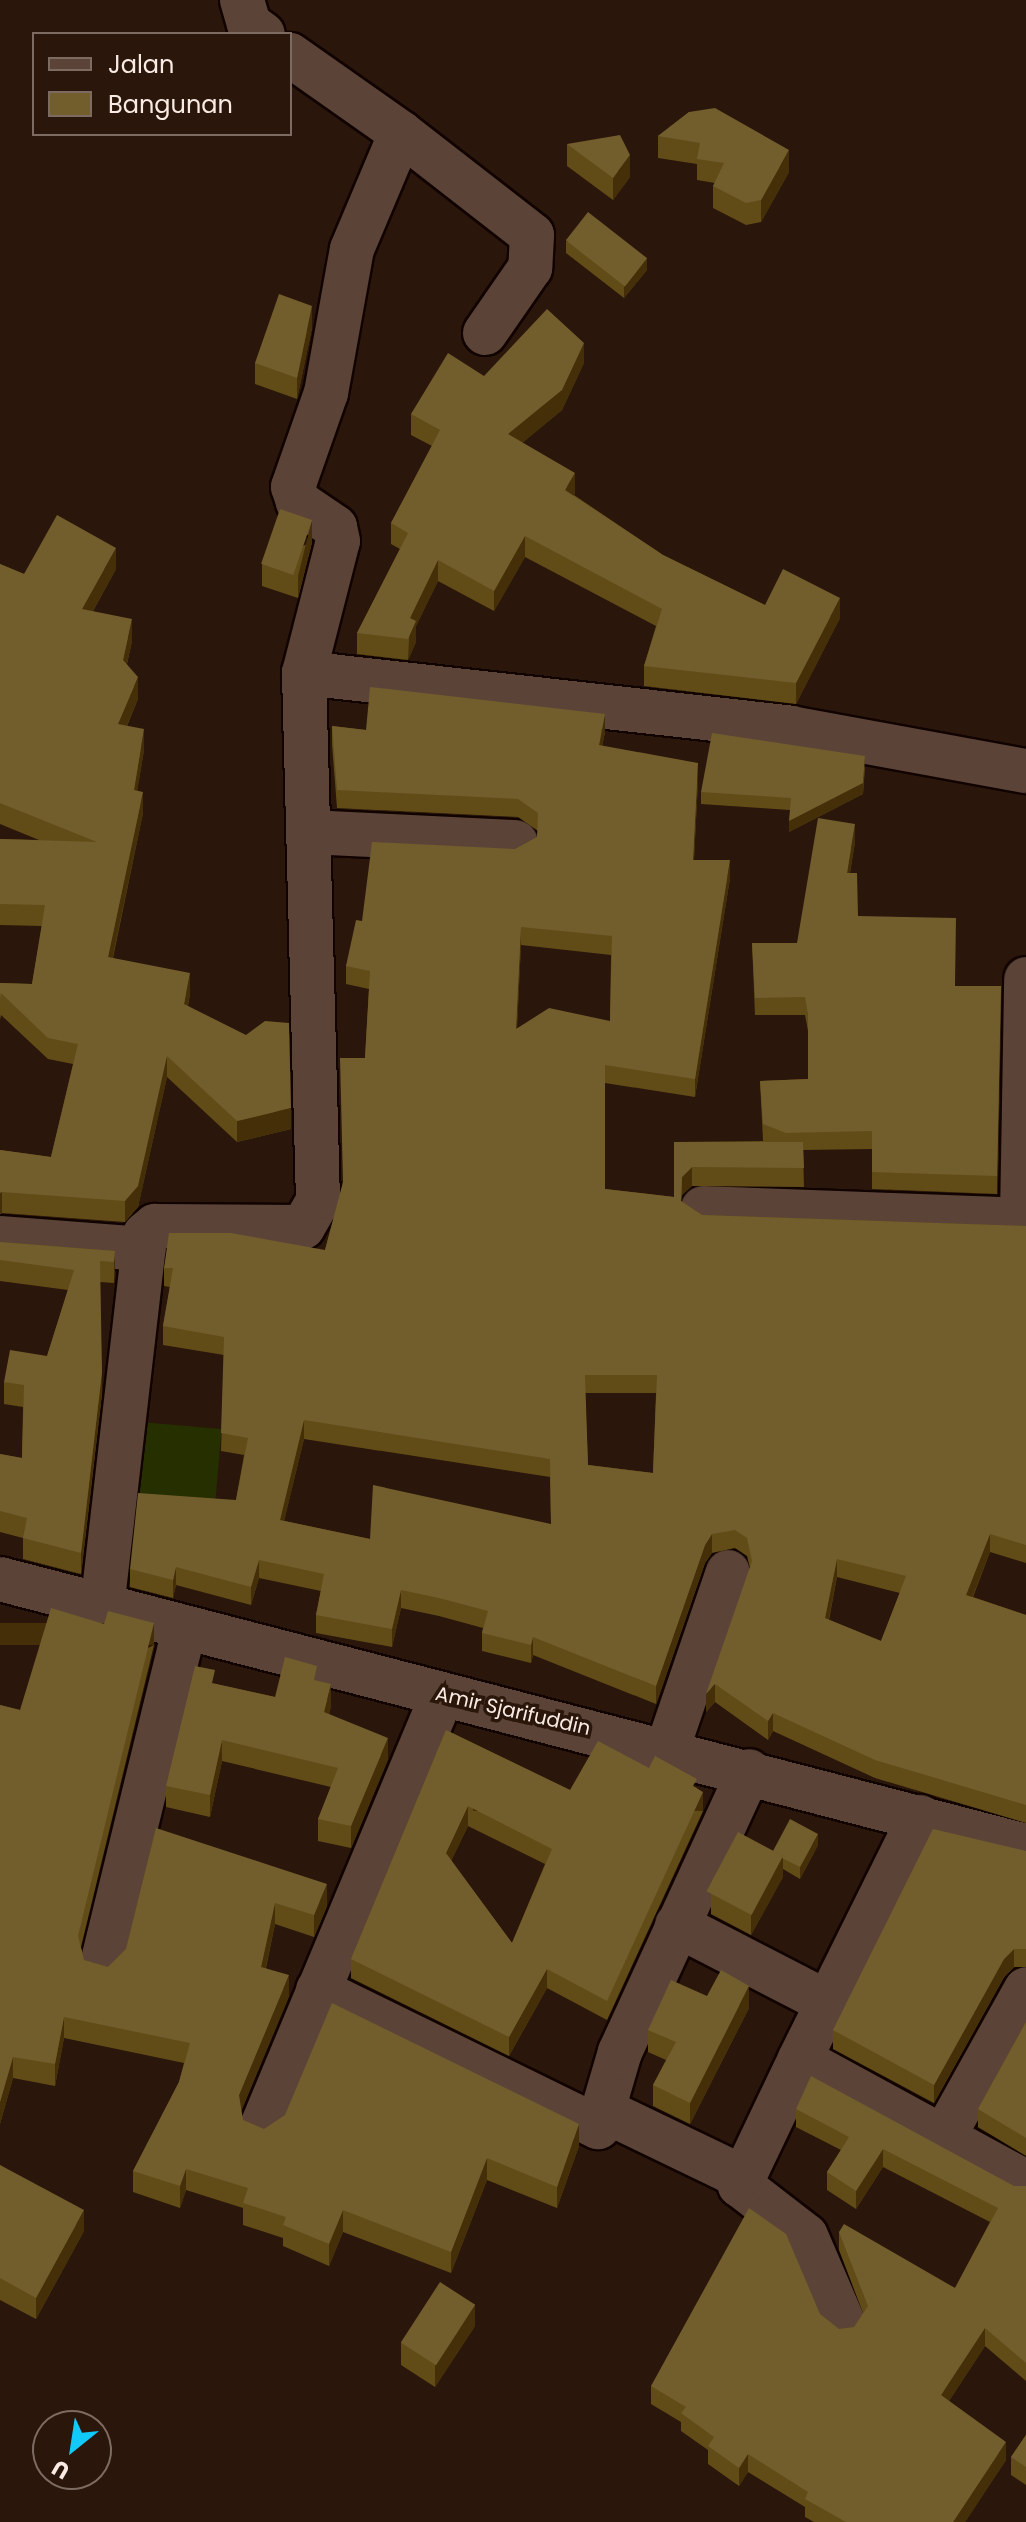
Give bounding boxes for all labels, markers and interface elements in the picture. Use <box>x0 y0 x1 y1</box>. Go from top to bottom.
legend <box>32 32 292 136</box>
text: Jalan <box>108 48 174 81</box>
text: Bangunan <box>108 88 233 121</box>
street label: Amir Sjarifuddin <box>433 1681 593 1741</box>
north arrow <box>32 2410 112 2490</box>
text: U <box>46 2452 75 2487</box>

